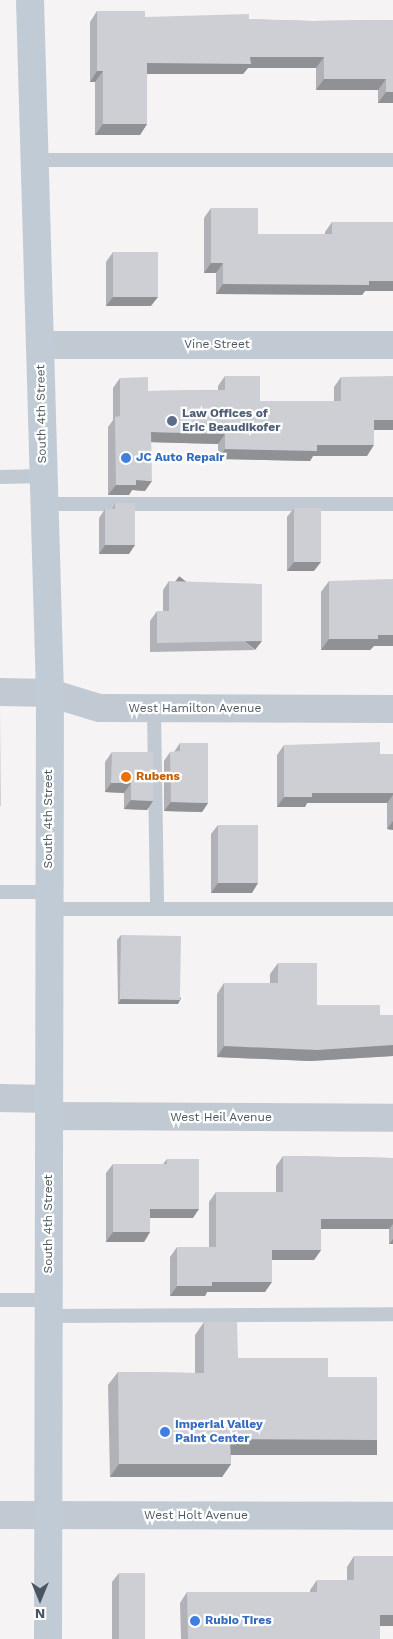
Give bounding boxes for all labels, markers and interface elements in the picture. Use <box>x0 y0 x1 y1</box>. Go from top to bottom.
street label: Vine Street <box>184 338 250 352</box>
street label: South 4th Street <box>34 364 50 464</box>
place label: Law Offices of Eric Beaudikofer <box>182 407 280 435</box>
marker: Law Offices of Eric Beaudikofer <box>166 415 178 427</box>
place label: JC Auto Repair <box>136 451 225 465</box>
marker: JC Auto Repair <box>120 452 132 464</box>
street label: West Hamilton Avenue <box>128 702 262 716</box>
street label: South 4th Street <box>42 770 56 868</box>
place label: Rubens <box>136 770 180 784</box>
marker: Rubens <box>120 771 132 783</box>
street label: West Heil Avenue <box>170 1111 272 1125</box>
street label: South 4th Street <box>42 1175 56 1273</box>
place label: Imperial Valley Paint Center <box>175 1418 263 1446</box>
marker: Imperial Valley Paint Center <box>159 1426 171 1438</box>
street label: West Holt Avenue <box>144 1509 248 1523</box>
north arrow <box>15 1574 65 1624</box>
text: N <box>35 1606 45 1622</box>
place label: Rubio Tires <box>205 1614 272 1628</box>
marker: Rubio Tires <box>189 1615 201 1627</box>

